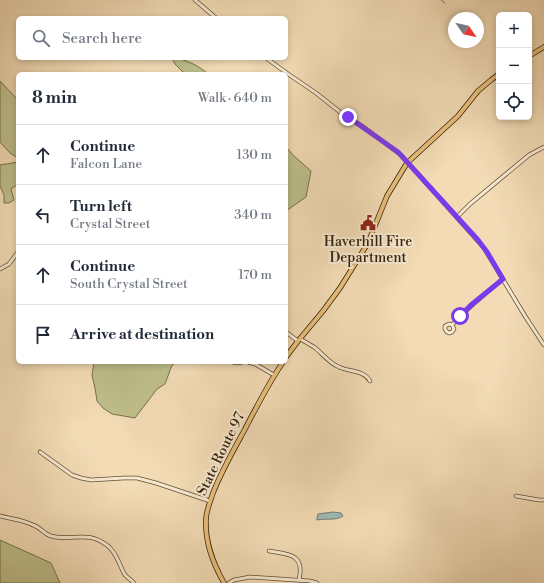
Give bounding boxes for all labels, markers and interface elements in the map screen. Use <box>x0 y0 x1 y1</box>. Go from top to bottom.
north arrow <box>448 12 484 48</box>
map controls <box>496 12 532 120</box>
button: + <box>496 12 532 48</box>
search box <box>16 16 288 60</box>
icon: search <box>30 27 52 49</box>
text: Search here <box>62 29 142 48</box>
button: − <box>496 48 532 84</box>
button: locate <box>496 84 532 120</box>
text: 8 min <box>32 87 77 109</box>
text: Walk · 640 m <box>198 90 272 106</box>
route end <box>339 108 357 126</box>
text: Continue <box>70 137 135 156</box>
icon: ahead <box>32 144 54 166</box>
text: 130 m <box>237 147 272 163</box>
text: Falcon Lane <box>70 156 142 172</box>
text: Turn left <box>70 197 132 216</box>
icon: left <box>32 204 54 226</box>
text: 340 m <box>234 207 272 223</box>
public building icon: Haverhill Fire Department <box>359 214 377 232</box>
text: Crystal Street <box>70 216 150 232</box>
place label: Haverhill Fire Department <box>324 233 412 267</box>
text: Continue <box>70 257 135 276</box>
icon: ahead <box>32 264 54 286</box>
text: 170 m <box>238 267 272 283</box>
text: South Crystal Street <box>70 276 188 292</box>
route start <box>451 307 469 325</box>
icon: arrive <box>32 324 54 346</box>
text: Arrive at destination <box>70 325 214 344</box>
street label: State Route 97 <box>193 409 249 499</box>

